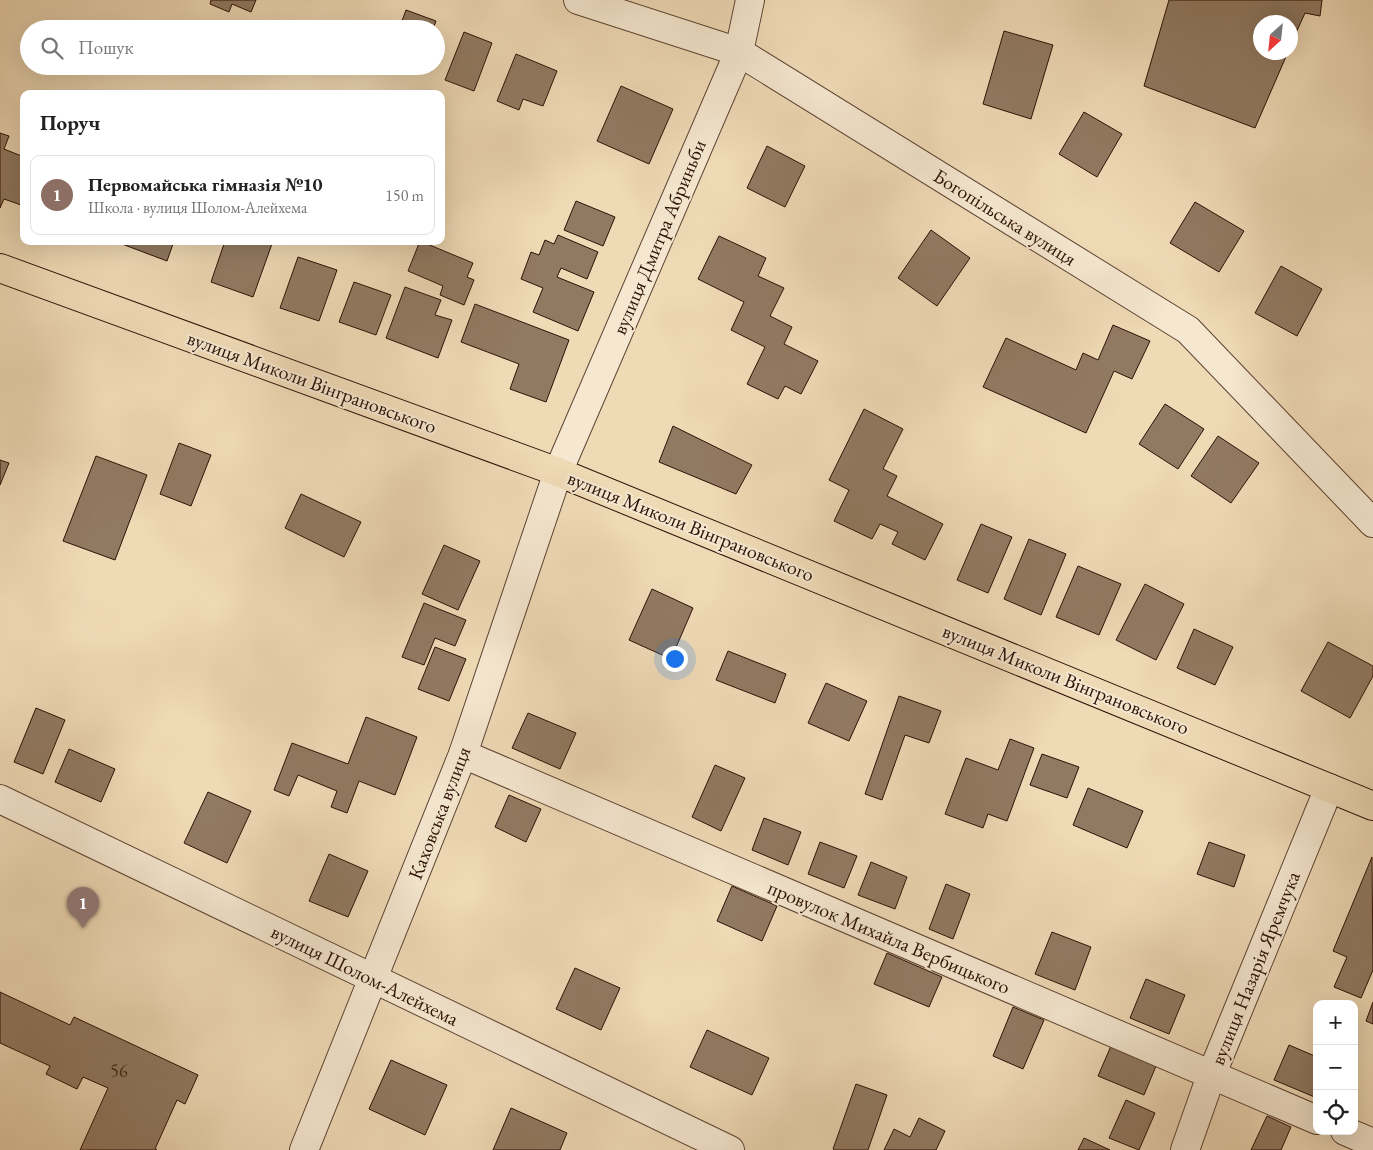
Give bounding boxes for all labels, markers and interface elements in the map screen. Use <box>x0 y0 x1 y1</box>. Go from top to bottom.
north arrow <box>1253 15 1298 60</box>
search box <box>20 20 445 75</box>
icon: search <box>38 34 66 62</box>
text: Пошук <box>78 35 134 60</box>
text: Поруч <box>40 109 100 136</box>
street label: вулиця Дмитра Абриньби <box>606 135 712 338</box>
street label: Богопільська вулиця <box>929 163 1081 272</box>
text: Первомайська гімназія №10 <box>88 172 323 197</box>
text: 1 <box>53 185 61 206</box>
text: 150 m <box>385 185 424 206</box>
text: Школа · вулиця Шолом-Алейхема <box>88 197 307 218</box>
street label: вулиця Миколи Вінграновського <box>184 325 440 439</box>
street label: вулиця Миколи Вінграновського <box>564 465 818 587</box>
street label: вулиця Миколи Вінграновського <box>939 618 1193 740</box>
your location <box>662 646 688 672</box>
street label: Каховська вулиця <box>402 743 476 883</box>
street label: вулиця Назарія Яремчука <box>1204 867 1306 1069</box>
street label: провулок Михайла Вербицького <box>764 874 1014 1000</box>
pin: 1 <box>67 887 99 928</box>
street label: вулиця Шолом-Алейхема <box>267 918 463 1032</box>
map controls <box>1313 1000 1358 1135</box>
button: + <box>1313 1000 1358 1045</box>
button: − <box>1313 1045 1358 1090</box>
house number: 56 <box>110 1059 128 1082</box>
button: locate <box>1313 1090 1358 1135</box>

